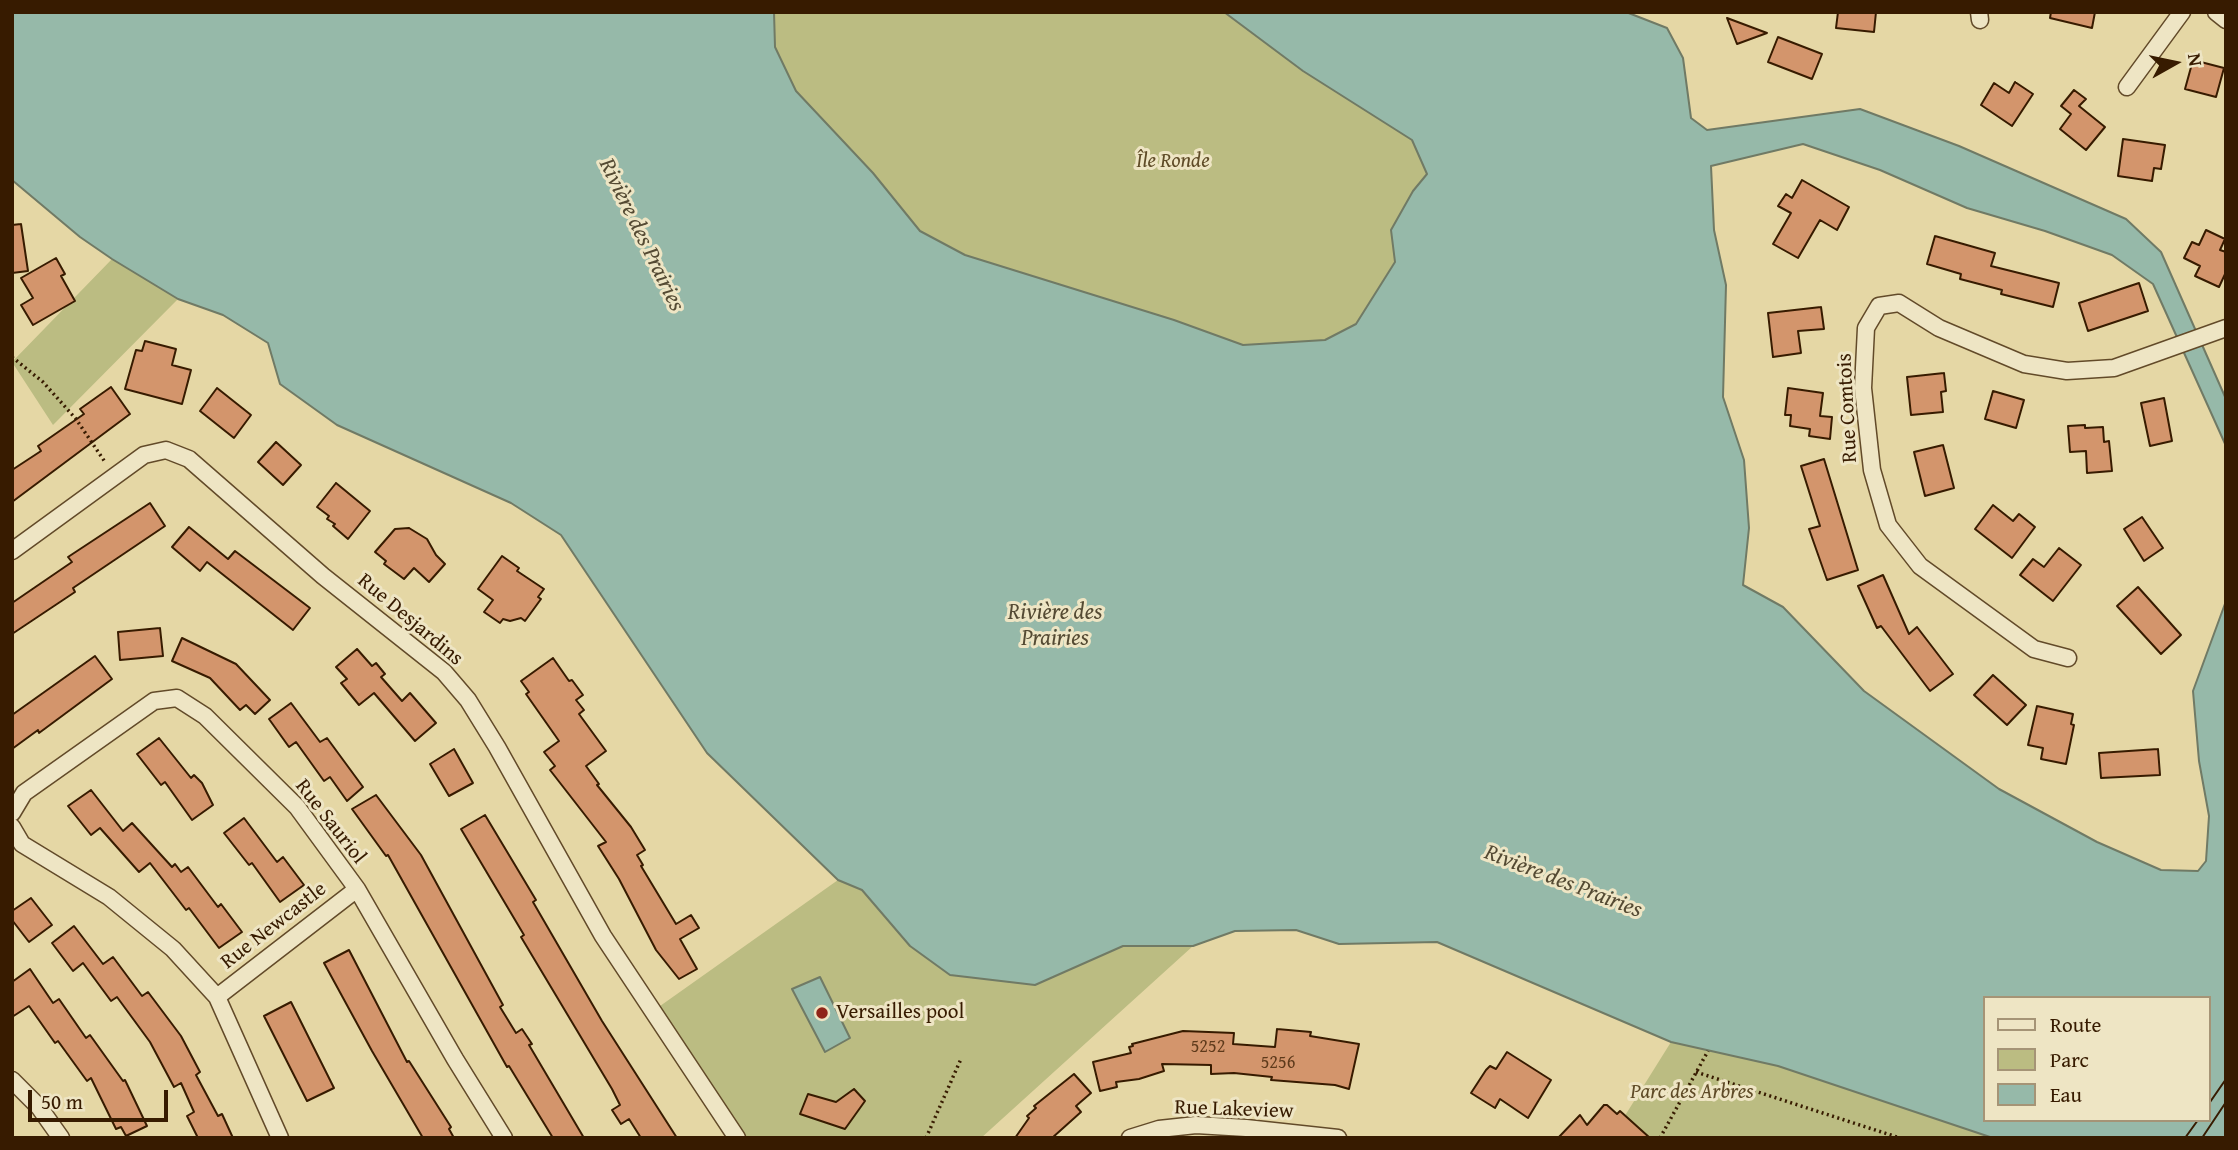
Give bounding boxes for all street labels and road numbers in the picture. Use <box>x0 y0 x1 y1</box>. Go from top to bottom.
street label: Rue Comtois <box>1833 353 1863 463</box>
street label: Rue Desjardins <box>352 569 468 671</box>
street label: Rue Sauriol <box>289 775 371 869</box>
street label: Rue Newcastle <box>216 877 332 975</box>
street label: Rue Lakeview <box>1174 1095 1294 1125</box>

